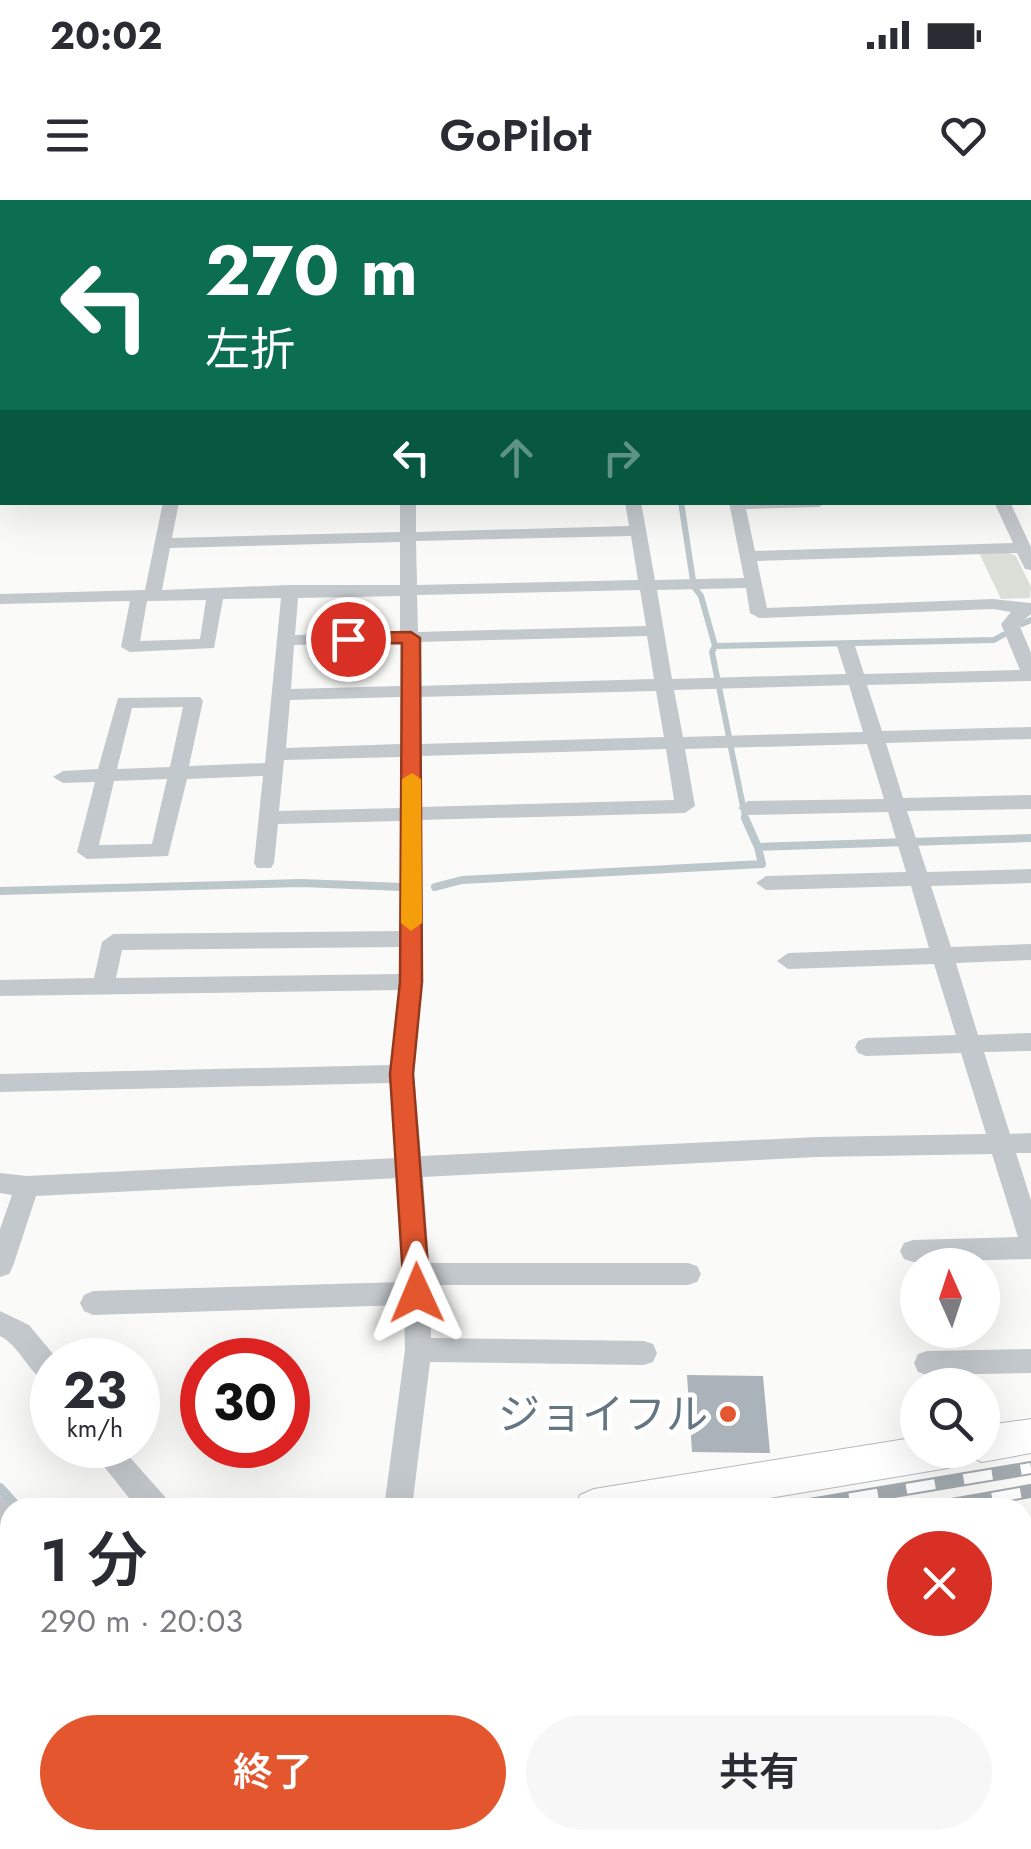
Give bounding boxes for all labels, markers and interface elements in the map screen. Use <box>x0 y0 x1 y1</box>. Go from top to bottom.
text: 20:02 <box>50 8 162 63</box>
text: GoPilot <box>440 103 591 168</box>
icon: menu <box>40 108 95 163</box>
icon: heart <box>936 108 991 163</box>
text: 270 m <box>205 220 418 321</box>
icon: left <box>40 240 170 370</box>
text: 左折 <box>205 317 295 382</box>
icon: left <box>384 430 439 485</box>
icon: ahead <box>489 430 544 485</box>
icon: right <box>594 430 649 485</box>
pin <box>306 597 391 682</box>
icon: arrive <box>321 612 376 667</box>
position arrow <box>365 1241 469 1345</box>
north arrow <box>900 1248 1000 1348</box>
map controls <box>900 1248 1000 1468</box>
speed limit sign: 30 <box>180 1338 310 1468</box>
text: 23 <box>63 1354 127 1427</box>
button: search <box>900 1368 1000 1468</box>
place label: ジョイフル <box>498 1384 708 1445</box>
marker: ジョイフル <box>717 1403 739 1425</box>
text: km/h <box>67 1410 123 1446</box>
text: 1 分 <box>40 1517 147 1604</box>
button: close <box>887 1531 992 1636</box>
text: 290 m · 20:03 <box>40 1598 243 1644</box>
button: 終了 <box>40 1715 506 1830</box>
button: 共有 <box>526 1715 992 1830</box>

